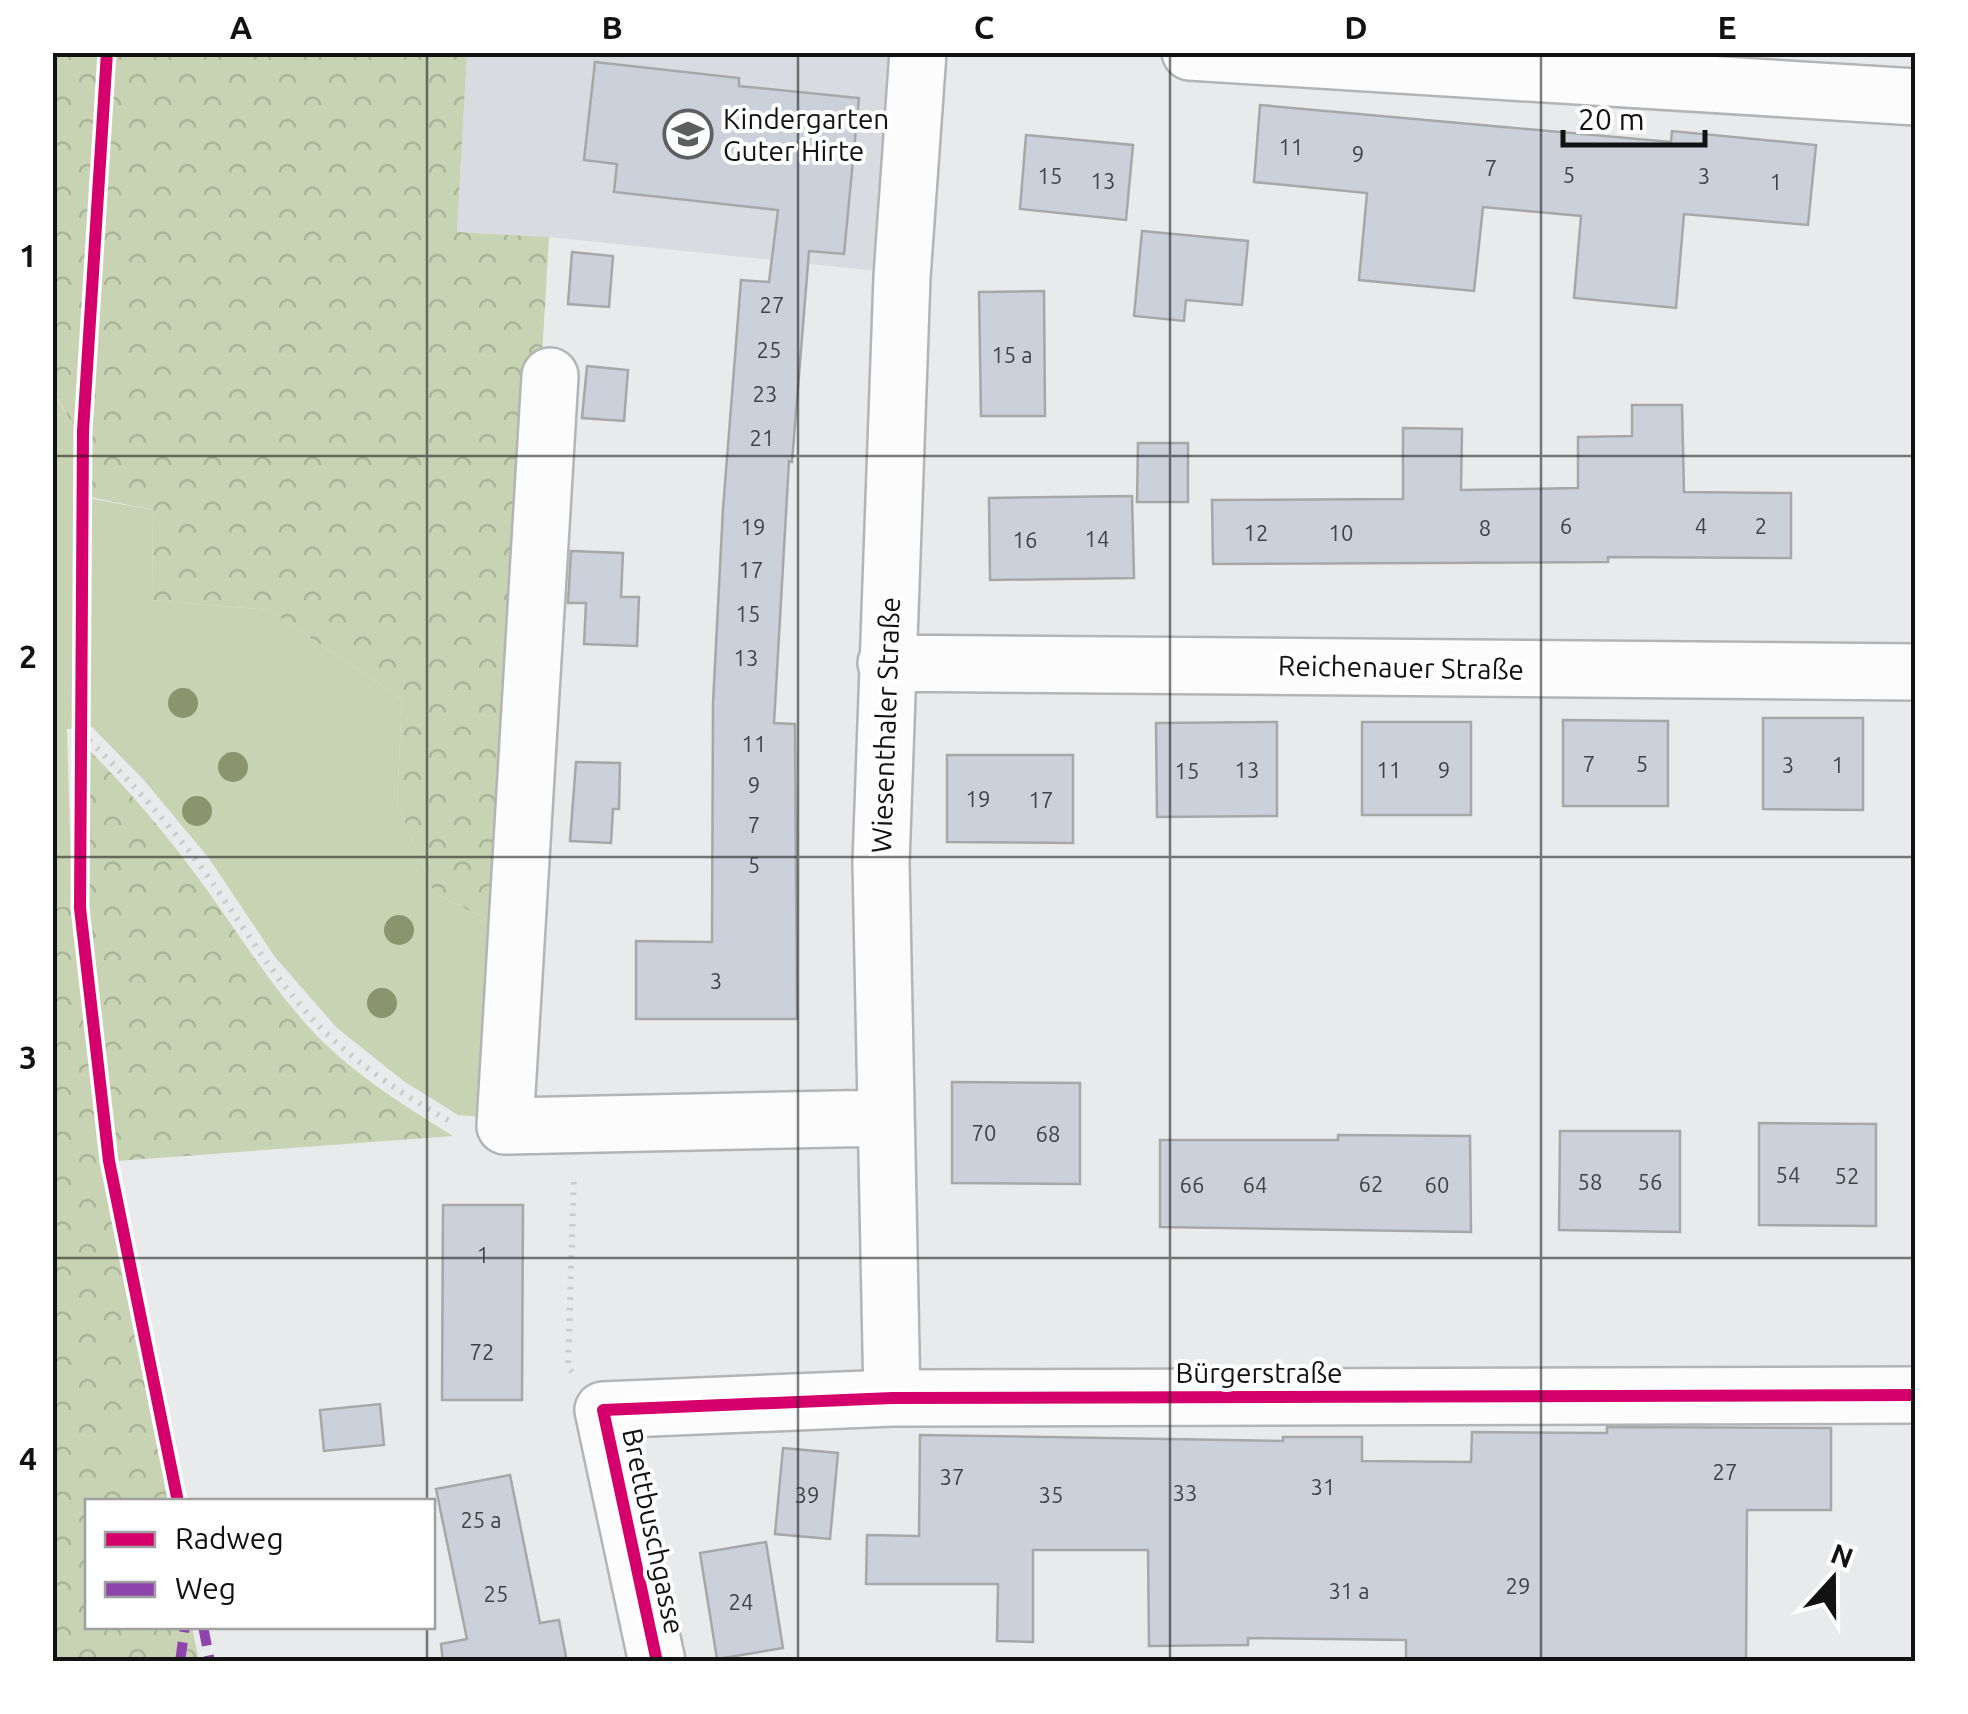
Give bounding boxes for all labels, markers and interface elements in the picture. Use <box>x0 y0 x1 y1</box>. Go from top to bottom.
text: A <box>230 9 253 45</box>
text: B <box>601 9 623 45</box>
text: C <box>974 9 994 45</box>
text: D <box>1344 9 1368 45</box>
text: E <box>1717 9 1737 45</box>
scale bar <box>1563 85 1706 147</box>
text: 20 m <box>1578 102 1645 136</box>
place label: Kindergarten Guter Hirte <box>723 103 889 166</box>
school or university icon: Kindergarten Guter Hirte <box>662 108 714 160</box>
house number: 11 <box>1279 134 1303 159</box>
house number: 9 <box>1352 141 1364 166</box>
house number: 7 <box>1485 155 1497 180</box>
house number: 5 <box>1563 162 1575 187</box>
house number: 15 <box>1038 163 1062 188</box>
house number: 3 <box>1698 163 1710 188</box>
house number: 13 <box>1091 168 1115 193</box>
house number: 1 <box>1770 169 1782 194</box>
text: 1 <box>19 237 37 273</box>
house number: 27 <box>760 292 784 317</box>
house number: 25 <box>757 337 781 362</box>
house number: 15 a <box>991 342 1033 367</box>
house number: 23 <box>753 381 777 406</box>
house number: 21 <box>750 425 774 450</box>
house number: 6 <box>1560 513 1572 538</box>
house number: 4 <box>1695 513 1707 538</box>
house number: 2 <box>1755 513 1767 538</box>
house number: 19 <box>741 514 765 539</box>
house number: 8 <box>1479 515 1491 540</box>
house number: 12 <box>1244 520 1268 545</box>
house number: 10 <box>1329 520 1353 545</box>
house number: 14 <box>1085 526 1109 551</box>
house number: 16 <box>1013 527 1037 552</box>
house number: 17 <box>739 557 763 582</box>
street label: Wiesenthaler Straße <box>865 596 905 854</box>
house number: 15 <box>736 601 760 626</box>
text: 2 <box>19 638 37 674</box>
house number: 13 <box>734 645 758 670</box>
street label: Reichenauer Straße <box>1278 649 1524 685</box>
house number: 11 <box>742 731 766 756</box>
house number: 7 <box>1583 751 1595 776</box>
house number: 5 <box>1636 751 1648 776</box>
house number: 3 <box>1782 752 1794 777</box>
house number: 1 <box>1832 752 1844 777</box>
house number: 13 <box>1235 757 1259 782</box>
house number: 11 <box>1377 757 1401 782</box>
house number: 9 <box>1438 757 1450 782</box>
house number: 15 <box>1175 758 1199 783</box>
house number: 9 <box>748 772 760 797</box>
house number: 19 <box>966 786 990 811</box>
house number: 17 <box>1029 787 1053 812</box>
house number: 7 <box>748 812 760 837</box>
house number: 5 <box>748 852 760 877</box>
house number: 3 <box>710 968 722 993</box>
text: 3 <box>19 1039 37 1075</box>
house number: 70 <box>972 1120 996 1145</box>
house number: 68 <box>1036 1121 1060 1146</box>
house number: 54 <box>1776 1162 1800 1187</box>
house number: 52 <box>1835 1163 1859 1188</box>
house number: 58 <box>1578 1169 1602 1194</box>
house number: 56 <box>1638 1169 1662 1194</box>
house number: 62 <box>1359 1171 1383 1196</box>
house number: 66 <box>1180 1172 1204 1197</box>
house number: 64 <box>1243 1172 1267 1197</box>
house number: 60 <box>1425 1172 1449 1197</box>
house number: 1 <box>477 1242 489 1267</box>
house number: 72 <box>470 1339 494 1364</box>
street label: Bürgerstraße <box>1176 1357 1343 1388</box>
street label: Brettbuschgasse <box>617 1425 691 1637</box>
text: 4 <box>19 1440 37 1476</box>
house number: 27 <box>1713 1459 1737 1484</box>
house number: 37 <box>940 1464 964 1489</box>
house number: 31 <box>1311 1474 1335 1499</box>
house number: 33 <box>1173 1480 1197 1505</box>
house number: 39 <box>795 1482 819 1507</box>
house number: 35 <box>1039 1482 1063 1507</box>
legend <box>85 1499 435 1629</box>
house number: 25 a <box>460 1507 502 1532</box>
text: Radweg <box>175 1521 284 1555</box>
north arrow <box>1783 1529 1883 1629</box>
text: N <box>1827 1537 1857 1573</box>
text: Weg <box>175 1571 236 1605</box>
house number: 29 <box>1506 1573 1530 1598</box>
house number: 31 a <box>1328 1578 1370 1603</box>
house number: 25 <box>484 1581 508 1606</box>
house number: 24 <box>729 1589 753 1614</box>

